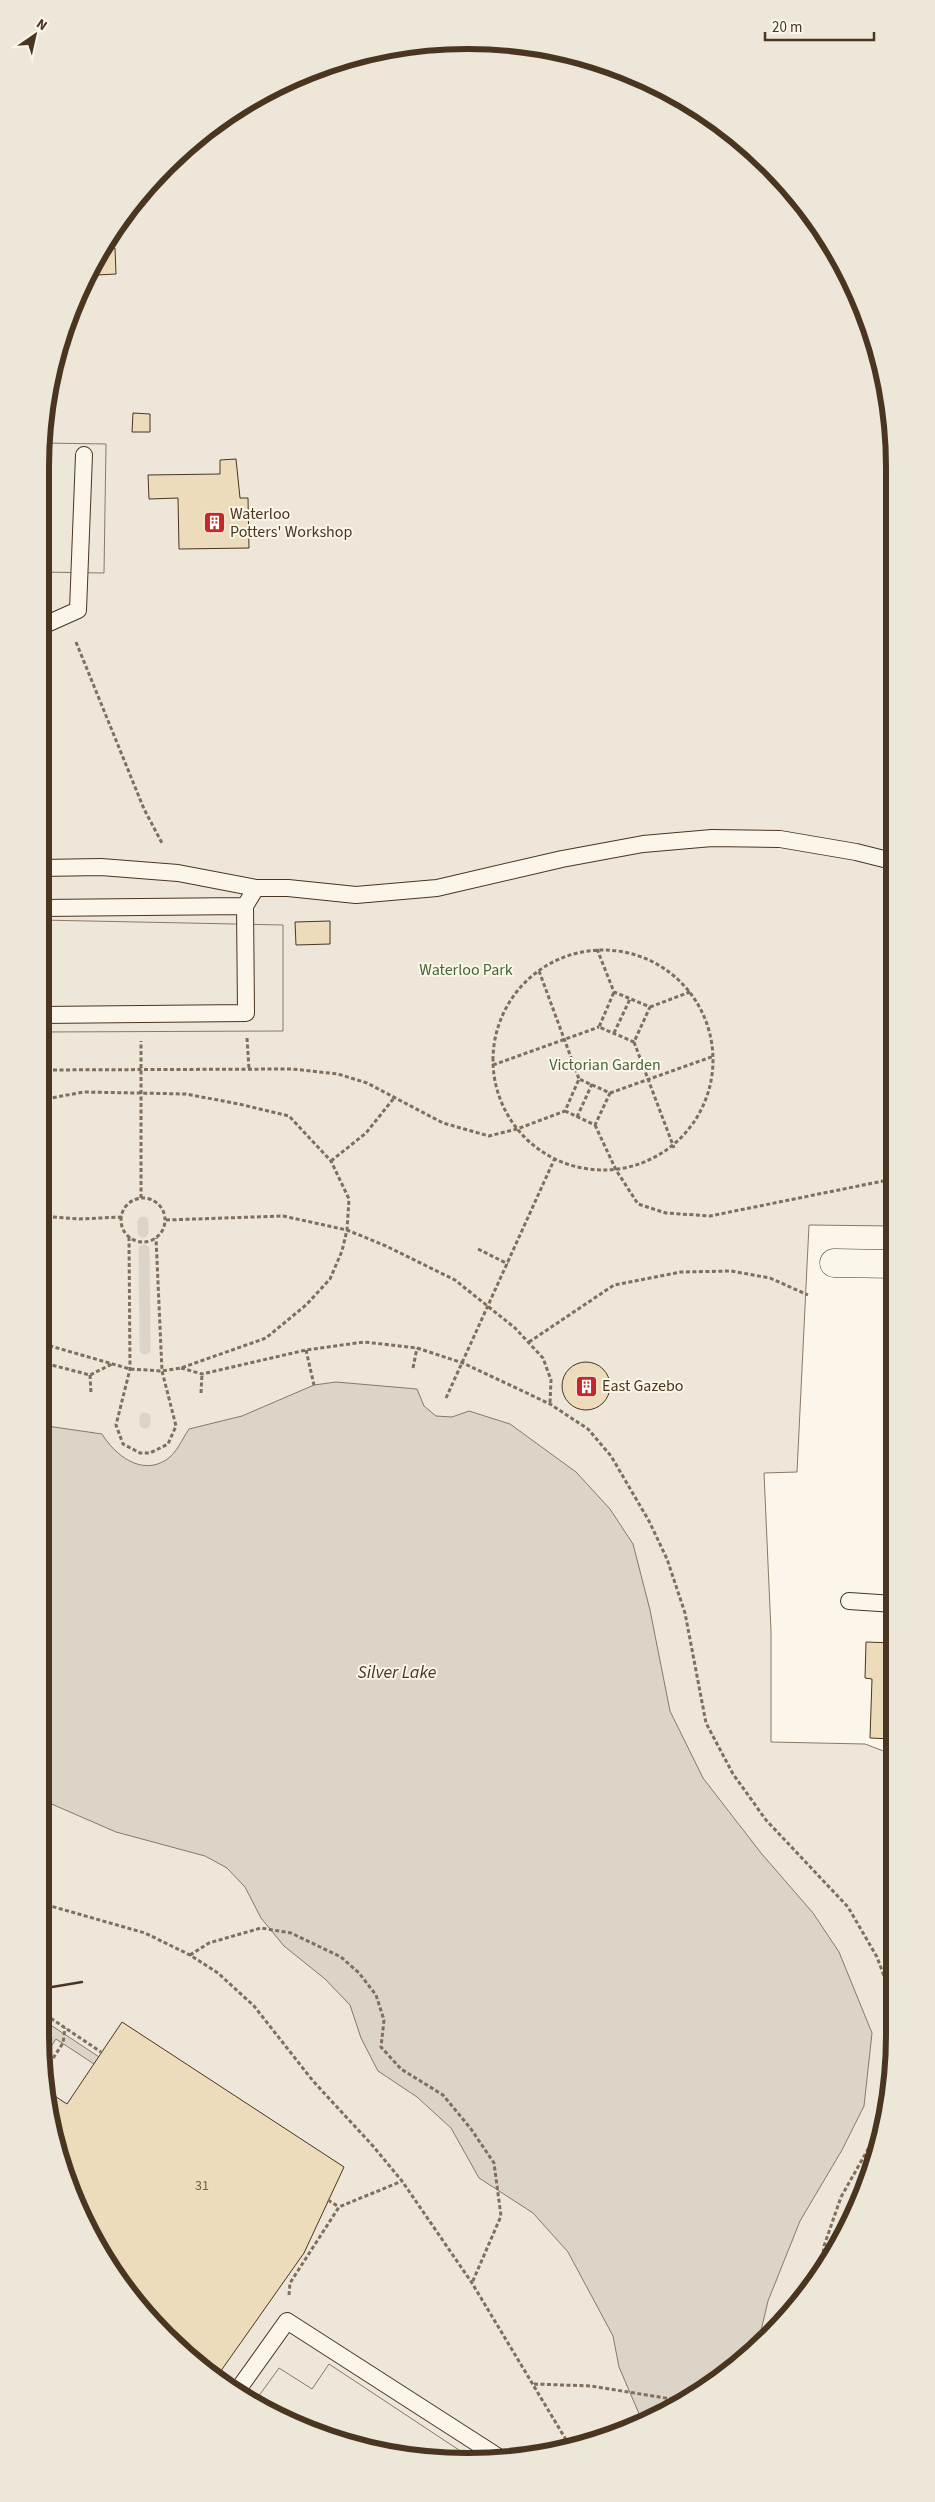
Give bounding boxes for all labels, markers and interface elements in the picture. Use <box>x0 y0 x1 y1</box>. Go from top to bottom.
north arrow <box>10 10 60 60</box>
scale bar <box>765 10 874 42</box>
text: N <box>32 14 51 36</box>
text: 20 m <box>772 17 802 38</box>
place label: Waterloo Potters' Workshop <box>230 503 352 543</box>
building icon: Waterloo Potters' Workshop <box>202 511 226 535</box>
park label: Waterloo Park <box>419 959 513 981</box>
park label: Victorian Garden <box>549 1054 661 1076</box>
building icon: East Gazebo <box>574 1374 598 1398</box>
place label: East Gazebo <box>602 1375 684 1397</box>
water label: Silver Lake <box>358 1660 437 1685</box>
house number: 31 <box>195 2176 209 2196</box>

